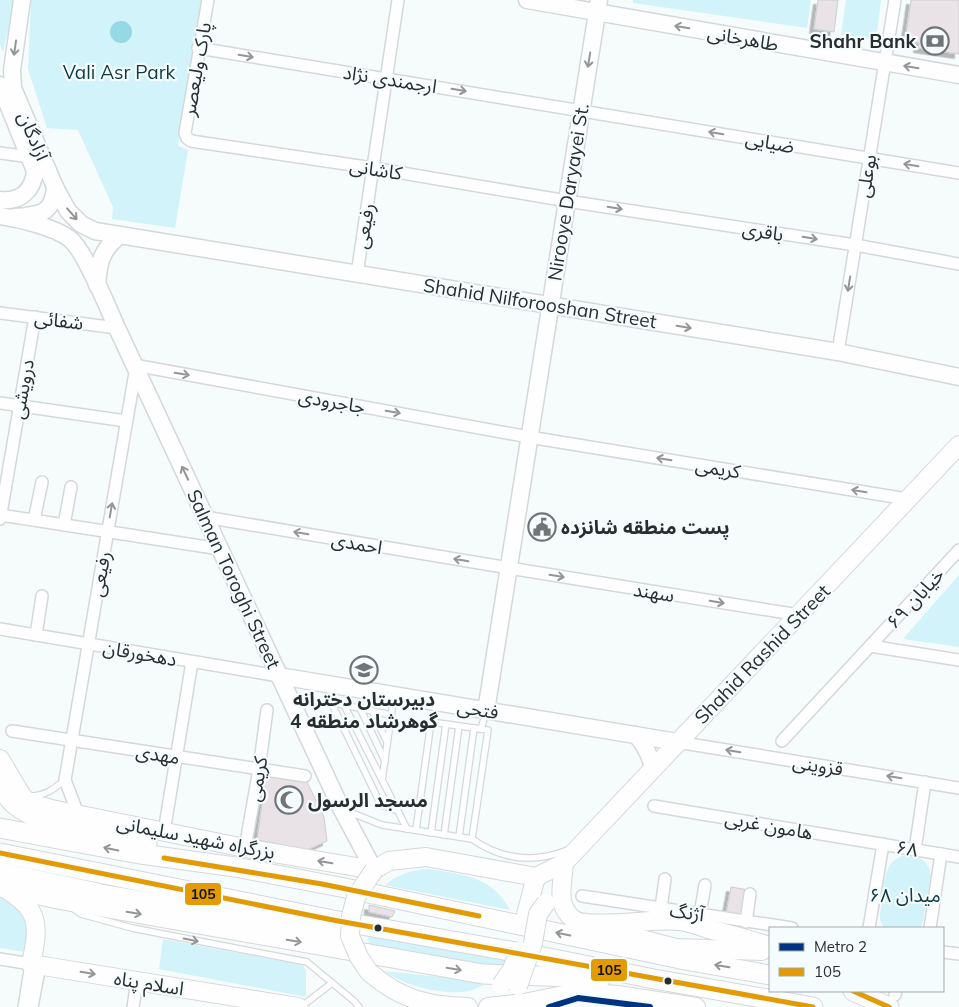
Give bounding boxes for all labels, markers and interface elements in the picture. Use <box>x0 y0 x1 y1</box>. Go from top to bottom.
street label: پارک ولیعصر <box>176 20 217 119</box>
street label: طاهرخانی <box>706 20 781 56</box>
one-way arrow <box>674 21 690 31</box>
bank icon: Shahr Bank <box>920 26 950 56</box>
place label: Shahr Bank <box>810 29 917 53</box>
one-way arrow <box>10 40 20 56</box>
one-way arrow <box>238 51 254 61</box>
one-way arrow <box>584 52 594 68</box>
park label: Vali Asr Park <box>63 60 176 84</box>
street label: ارجمندی نژاد <box>341 60 439 98</box>
one-way arrow <box>903 62 919 72</box>
one-way arrow <box>450 86 466 96</box>
street label: Nirooye Daryayei St. <box>542 102 594 282</box>
street label: آزادگان <box>13 108 56 165</box>
street label: ضیایی <box>744 126 796 158</box>
one-way arrow <box>708 128 724 138</box>
street label: کاشانی <box>348 153 405 185</box>
street label: بوعلی <box>851 153 881 199</box>
one-way arrow <box>903 160 919 170</box>
street label: رفیعی <box>349 201 379 251</box>
one-way arrow <box>607 204 623 214</box>
one-way arrow <box>66 208 78 221</box>
street label: باقری <box>741 216 785 246</box>
one-way arrow <box>802 233 818 243</box>
street label: Shahid Nilforooshan Street <box>422 273 659 333</box>
one-way arrow <box>843 275 853 291</box>
street label: شفائی <box>33 305 85 335</box>
one-way arrow <box>676 322 692 332</box>
street label: درویشی <box>5 357 39 421</box>
one-way arrow <box>173 369 189 379</box>
street label: جاجرودی <box>297 383 367 419</box>
one-way arrow <box>385 408 401 418</box>
street label: کریمی <box>694 453 743 484</box>
one-way arrow <box>657 454 673 464</box>
one-way arrow <box>180 466 189 481</box>
street label: Salman Toroghi Street <box>182 486 286 673</box>
one-way arrow <box>852 486 868 496</box>
one-way arrow <box>107 502 117 518</box>
public building icon: پست منطقه شانزده <box>527 512 557 542</box>
place label: پست منطقه شانزده <box>561 515 730 540</box>
street label: احمدی <box>330 527 384 559</box>
one-way arrow <box>293 528 309 538</box>
street label: رفیعی <box>84 549 116 599</box>
one-way arrow <box>453 555 469 565</box>
street label: خیابان ۶۹ <box>881 563 949 633</box>
one-way arrow <box>549 572 565 582</box>
street label: سهند <box>632 577 676 607</box>
street label: Shahid Rashid Street <box>689 579 835 729</box>
one-way arrow <box>709 597 725 607</box>
street label: دهخورقان <box>101 635 179 671</box>
school or university icon: دبیرستان دخترانه گوهرشاد منطقه 4 <box>349 655 379 685</box>
place label: دبیرستان دخترانه گوهرشاد منطقه 4 <box>290 687 438 733</box>
street label: فتحی <box>456 694 500 724</box>
street label: مهدی <box>134 739 182 769</box>
one-way arrow <box>726 746 742 756</box>
street label: قزوینی <box>791 749 845 781</box>
street label: کریمی <box>242 754 273 803</box>
one-way arrow <box>886 772 902 782</box>
mosque icon: مسجد الرسول <box>274 785 304 815</box>
place label: مسجد الرسول <box>308 788 428 812</box>
street label: هامون غربی <box>723 805 815 845</box>
street label: بزرگراه شهید سلیمانی <box>115 810 277 864</box>
street label: ۶۸ <box>894 834 920 862</box>
one-way arrow <box>103 844 119 853</box>
one-way arrow <box>318 856 334 866</box>
line badge: 105 <box>184 882 222 906</box>
park label: میدان ۶۸ <box>869 883 941 907</box>
text: 105 <box>190 885 216 903</box>
street label: آژنگ <box>668 898 707 926</box>
one-way arrow <box>125 908 141 918</box>
unlabelled marker <box>373 923 383 933</box>
legend <box>769 927 944 992</box>
one-way arrow <box>555 929 571 938</box>
one-way arrow <box>183 935 199 945</box>
one-way arrow <box>285 936 301 946</box>
text: Metro 2 <box>814 937 867 956</box>
line badge: 105 <box>590 958 628 982</box>
text: 105 <box>596 961 622 979</box>
one-way arrow <box>715 961 731 971</box>
text: 105 <box>814 962 841 981</box>
one-way arrow <box>445 964 461 974</box>
street label: اسلام پناه <box>112 966 186 1003</box>
one-way arrow <box>79 968 95 978</box>
unlabelled marker <box>663 976 673 986</box>

